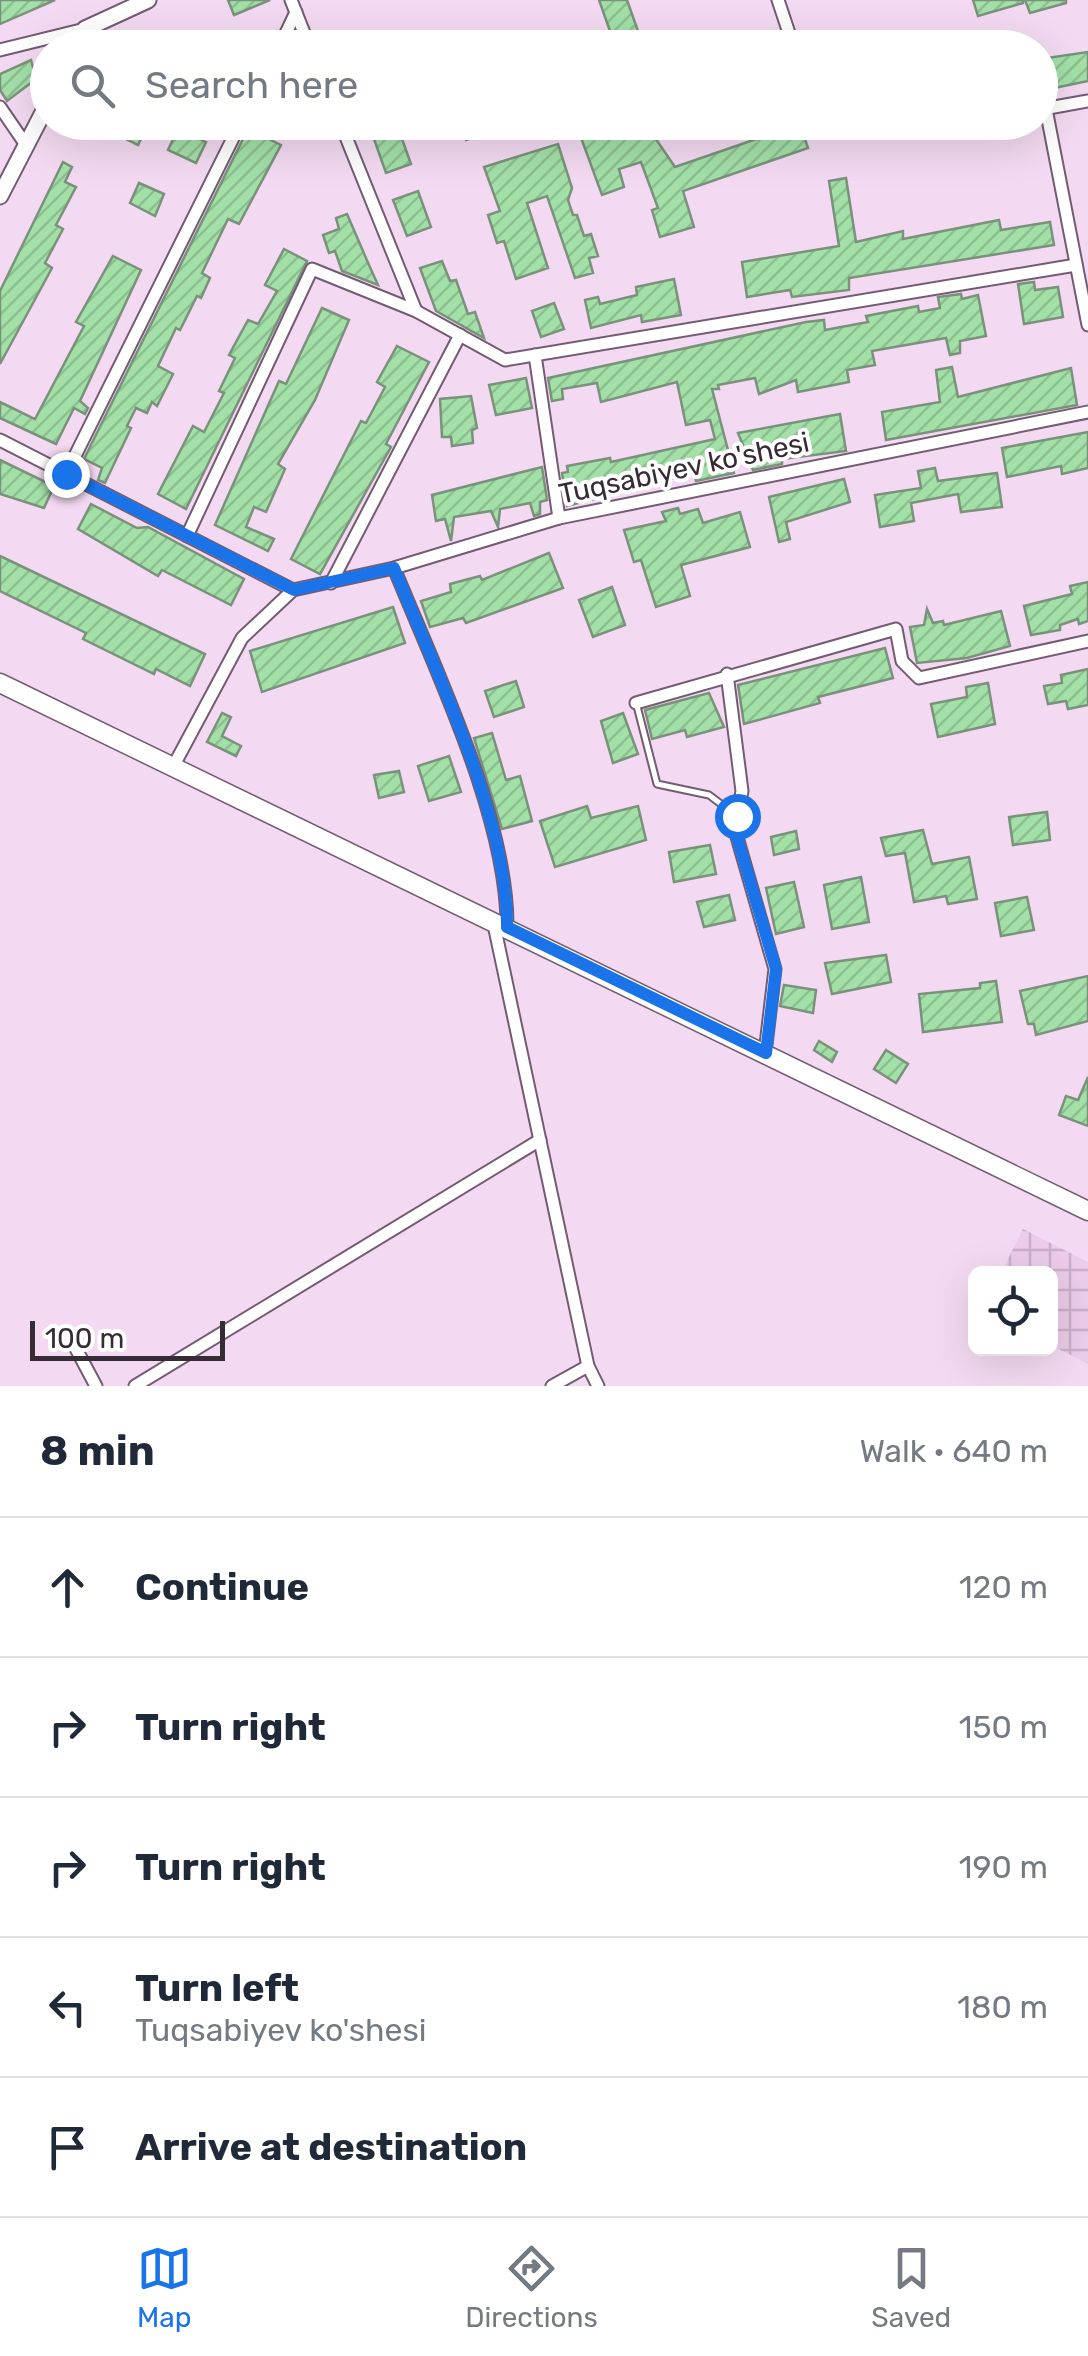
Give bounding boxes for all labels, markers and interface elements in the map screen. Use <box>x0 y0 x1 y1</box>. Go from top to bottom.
search box <box>30 30 1058 140</box>
icon: search <box>65 58 120 113</box>
text: Search here <box>145 62 358 108</box>
street label: Tuqsabiyev ko'shesi <box>556 425 812 511</box>
route end <box>44 452 90 498</box>
route start <box>715 794 761 840</box>
map controls <box>968 1266 1058 1356</box>
button: locate <box>968 1266 1058 1356</box>
scale bar <box>30 1316 225 1360</box>
text: 100 m <box>45 1322 124 1355</box>
text: 8 min <box>40 1426 155 1476</box>
text: Walk · 640 m <box>859 1432 1048 1470</box>
icon: ahead <box>40 1560 95 1615</box>
text: Continue <box>135 1564 309 1610</box>
text: 120 m <box>959 1568 1048 1606</box>
icon: right <box>40 1700 95 1755</box>
text: Turn right <box>135 1704 326 1750</box>
text: 150 m <box>959 1708 1048 1746</box>
icon: right <box>40 1840 95 1895</box>
text: Turn right <box>135 1844 326 1890</box>
text: 190 m <box>959 1848 1048 1886</box>
text: Turn left <box>135 1965 299 2011</box>
icon: left <box>40 1980 95 2035</box>
text: 180 m <box>957 1988 1048 2026</box>
text: Tuqsabiyev ko'shesi <box>135 2011 426 2049</box>
icon: arrive <box>40 2120 95 2175</box>
text: Arrive at destination <box>135 2124 527 2170</box>
tab: Map <box>137 2241 192 2334</box>
tab: Directions <box>465 2241 598 2334</box>
tab: Saved <box>871 2241 951 2334</box>

